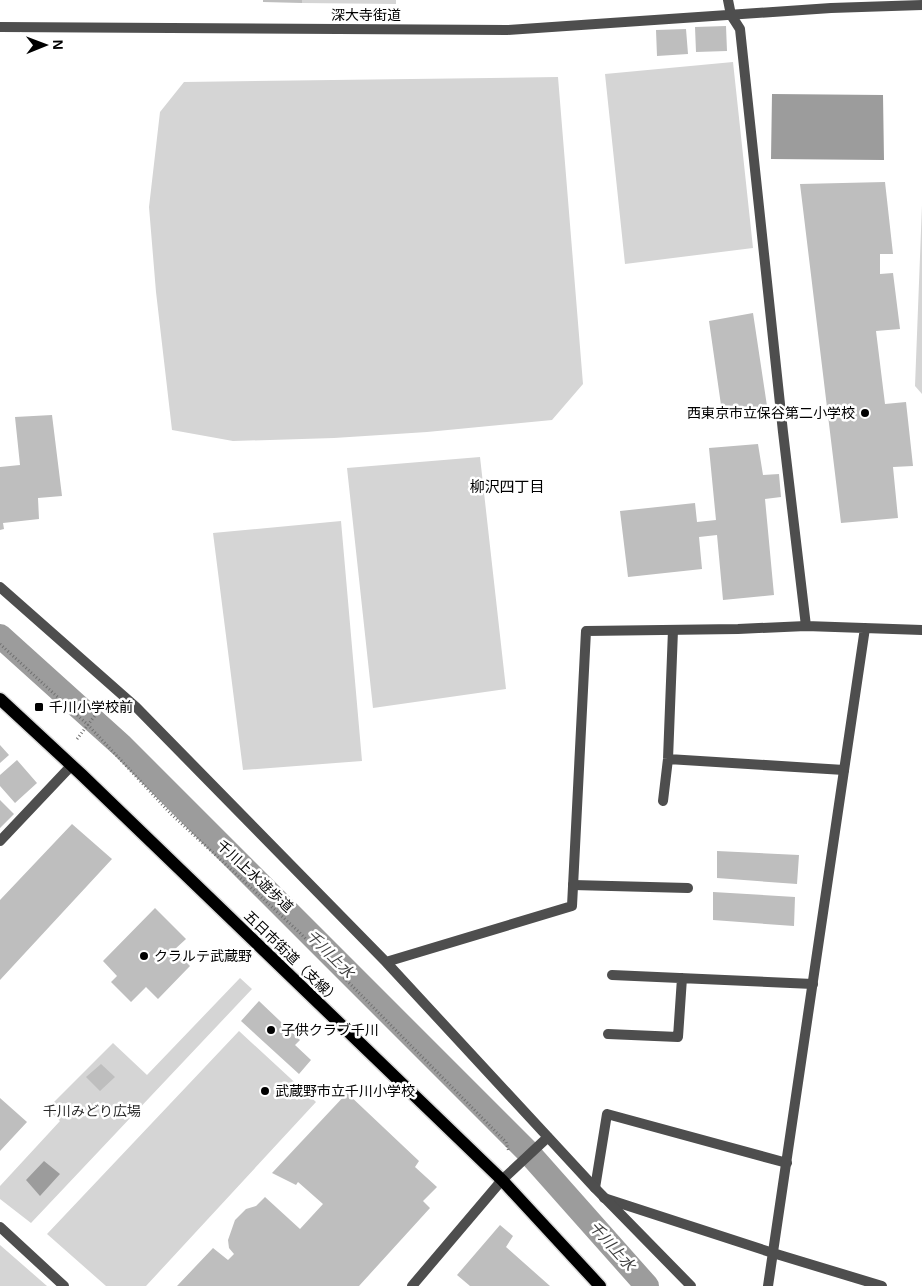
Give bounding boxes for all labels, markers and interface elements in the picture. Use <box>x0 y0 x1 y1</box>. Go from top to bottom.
street label: 深大寺街道 <box>331 7 401 23</box>
north arrow <box>20 20 70 70</box>
text: N <box>50 40 66 50</box>
place label: 西東京市立保谷第二小学校 <box>687 405 855 421</box>
marker: 西東京市立保谷第二小学校 <box>859 407 871 419</box>
district label: 柳沢四丁目 <box>469 478 545 495</box>
place label: 千川小学校前 <box>49 699 133 715</box>
marker: 千川小学校前 <box>33 701 45 713</box>
street label: 千川上水遊歩道 <box>214 837 296 915</box>
street label: 五日市街道（支線） <box>241 907 343 1007</box>
water label: 千川上水 <box>303 926 359 982</box>
place label: クラルテ武蔵野 <box>154 948 252 964</box>
marker: クラルテ武蔵野 <box>138 950 150 962</box>
place label: 子供クラブ千川 <box>281 1022 379 1038</box>
marker: 子供クラブ千川 <box>265 1024 277 1036</box>
place label: 武蔵野市立千川小学校 <box>275 1083 415 1099</box>
marker: 武蔵野市立千川小学校 <box>259 1085 271 1097</box>
park label: 千川みどり広場 <box>43 1103 141 1119</box>
water label: 千川上水 <box>586 1218 640 1275</box>

